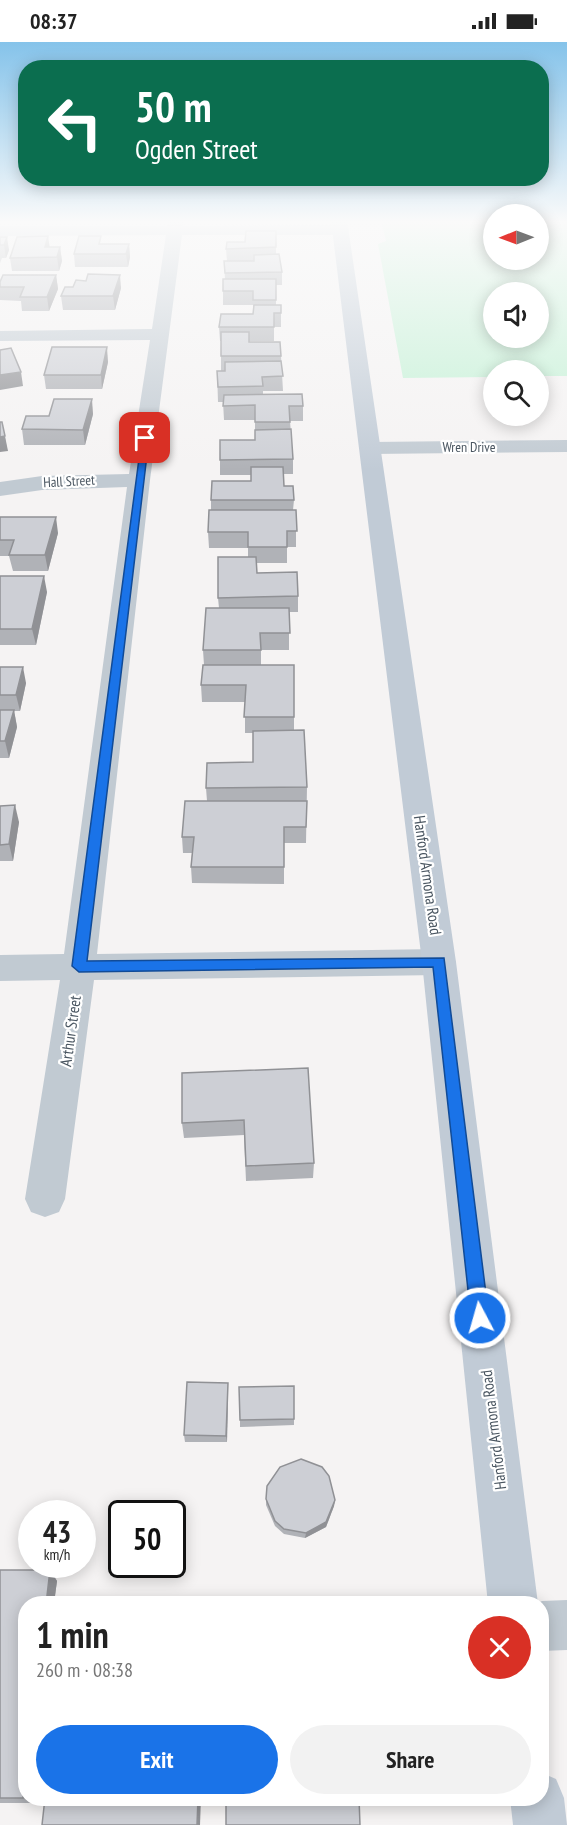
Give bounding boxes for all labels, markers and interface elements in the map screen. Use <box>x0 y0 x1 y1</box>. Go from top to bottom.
text: 08:37 <box>30 7 78 35</box>
text: 50 m <box>135 79 212 134</box>
icon: left <box>36 84 114 162</box>
text: Ogden Street <box>135 132 258 166</box>
north arrow <box>483 204 549 270</box>
map controls <box>483 204 549 426</box>
button: sound <box>483 282 549 348</box>
button: search <box>483 360 549 426</box>
pin <box>119 412 170 463</box>
icon: arrive <box>128 421 161 454</box>
street label: Wren Drive <box>442 438 496 456</box>
street label: Hall Street <box>43 471 95 491</box>
street label: Hanford Armona Road <box>410 814 446 936</box>
street label: Arthur Street <box>55 994 85 1068</box>
position arrow <box>448 1286 512 1350</box>
street label: Hanford Armona Road <box>476 1369 510 1491</box>
speed limit sign: 50 <box>108 1500 186 1578</box>
text: 43 <box>43 1512 71 1551</box>
text: km/h <box>44 1545 70 1564</box>
text: 1 min <box>36 1611 109 1658</box>
button: close <box>468 1616 531 1679</box>
text: 260 m · 08:38 <box>36 1657 133 1683</box>
button: Exit <box>36 1725 278 1794</box>
button: Share <box>290 1725 531 1794</box>

